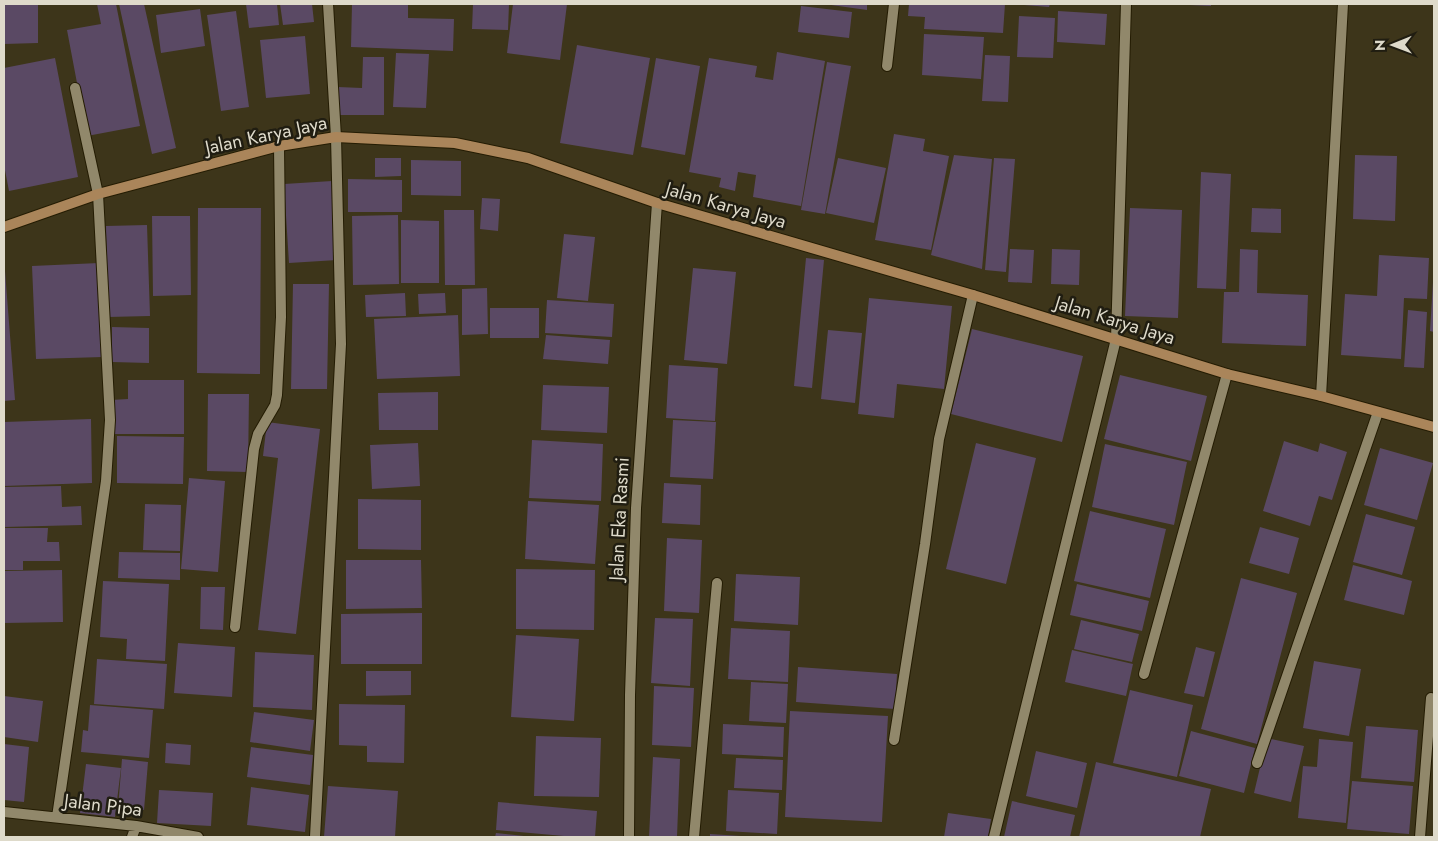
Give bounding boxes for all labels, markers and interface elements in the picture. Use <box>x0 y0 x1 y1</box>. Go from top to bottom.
north arrow <box>1368 20 1418 70</box>
text: N <box>1370 39 1390 51</box>
street label: Jalan Karya Jaya <box>200 109 330 162</box>
street label: Jalan Karya Jaya <box>660 174 789 235</box>
street label: Jalan Karya Jaya <box>1049 288 1178 351</box>
street label: Jalan Eka Rasmi <box>602 457 636 584</box>
street label: Jalan Pipa <box>60 786 143 823</box>

